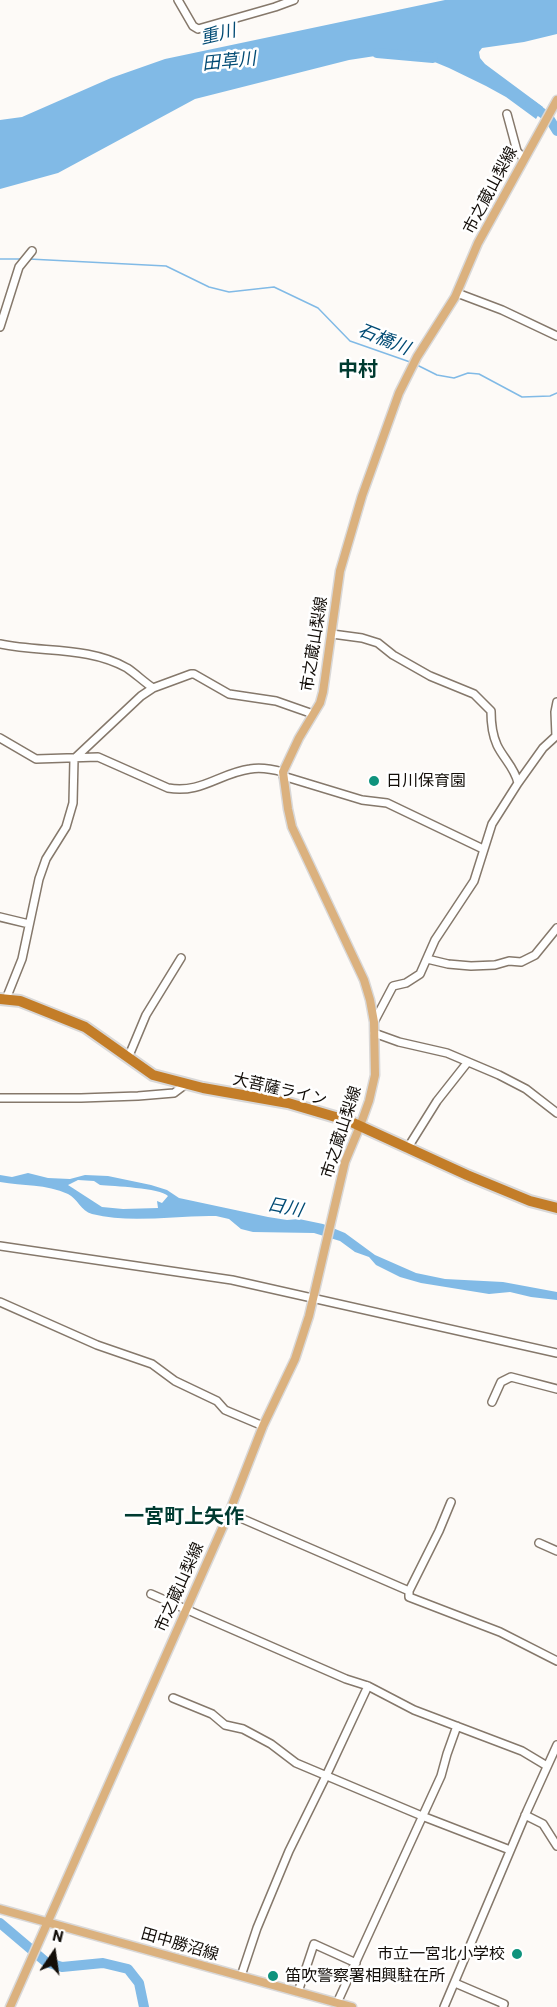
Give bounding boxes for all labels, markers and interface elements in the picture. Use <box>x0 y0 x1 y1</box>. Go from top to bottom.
water label: 重川 <box>198 19 238 49</box>
water label: 田草川 <box>201 47 257 75</box>
street label: 市之蔵山梨線 <box>459 143 521 237</box>
water label: 石橋川 <box>355 319 413 359</box>
district label: 中村 <box>338 357 378 381</box>
street label: 市之蔵山梨線 <box>297 595 331 693</box>
place label: 日川保育園 <box>386 771 466 791</box>
marker: 日川保育園 <box>367 774 381 788</box>
street label: 大菩薩ライン <box>231 1069 329 1109</box>
street label: 市之蔵山梨線 <box>317 1083 365 1181</box>
water label: 日川 <box>265 1193 305 1221</box>
district label: 一宮町上矢作 <box>124 1504 244 1528</box>
street label: 市之蔵山梨線 <box>151 1539 207 1635</box>
north arrow <box>24 1923 84 1983</box>
street label: 田中勝沼線 <box>139 1924 221 1964</box>
text: N <box>51 1925 65 1945</box>
place label: 市立一宮北小学校 <box>377 1944 505 1964</box>
marker: 市立一宮北小学校 <box>510 1947 524 1961</box>
place label: 笛吹警察署相興駐在所 <box>285 1966 445 1986</box>
marker: 笛吹警察署相興駐在所 <box>266 1969 280 1983</box>

